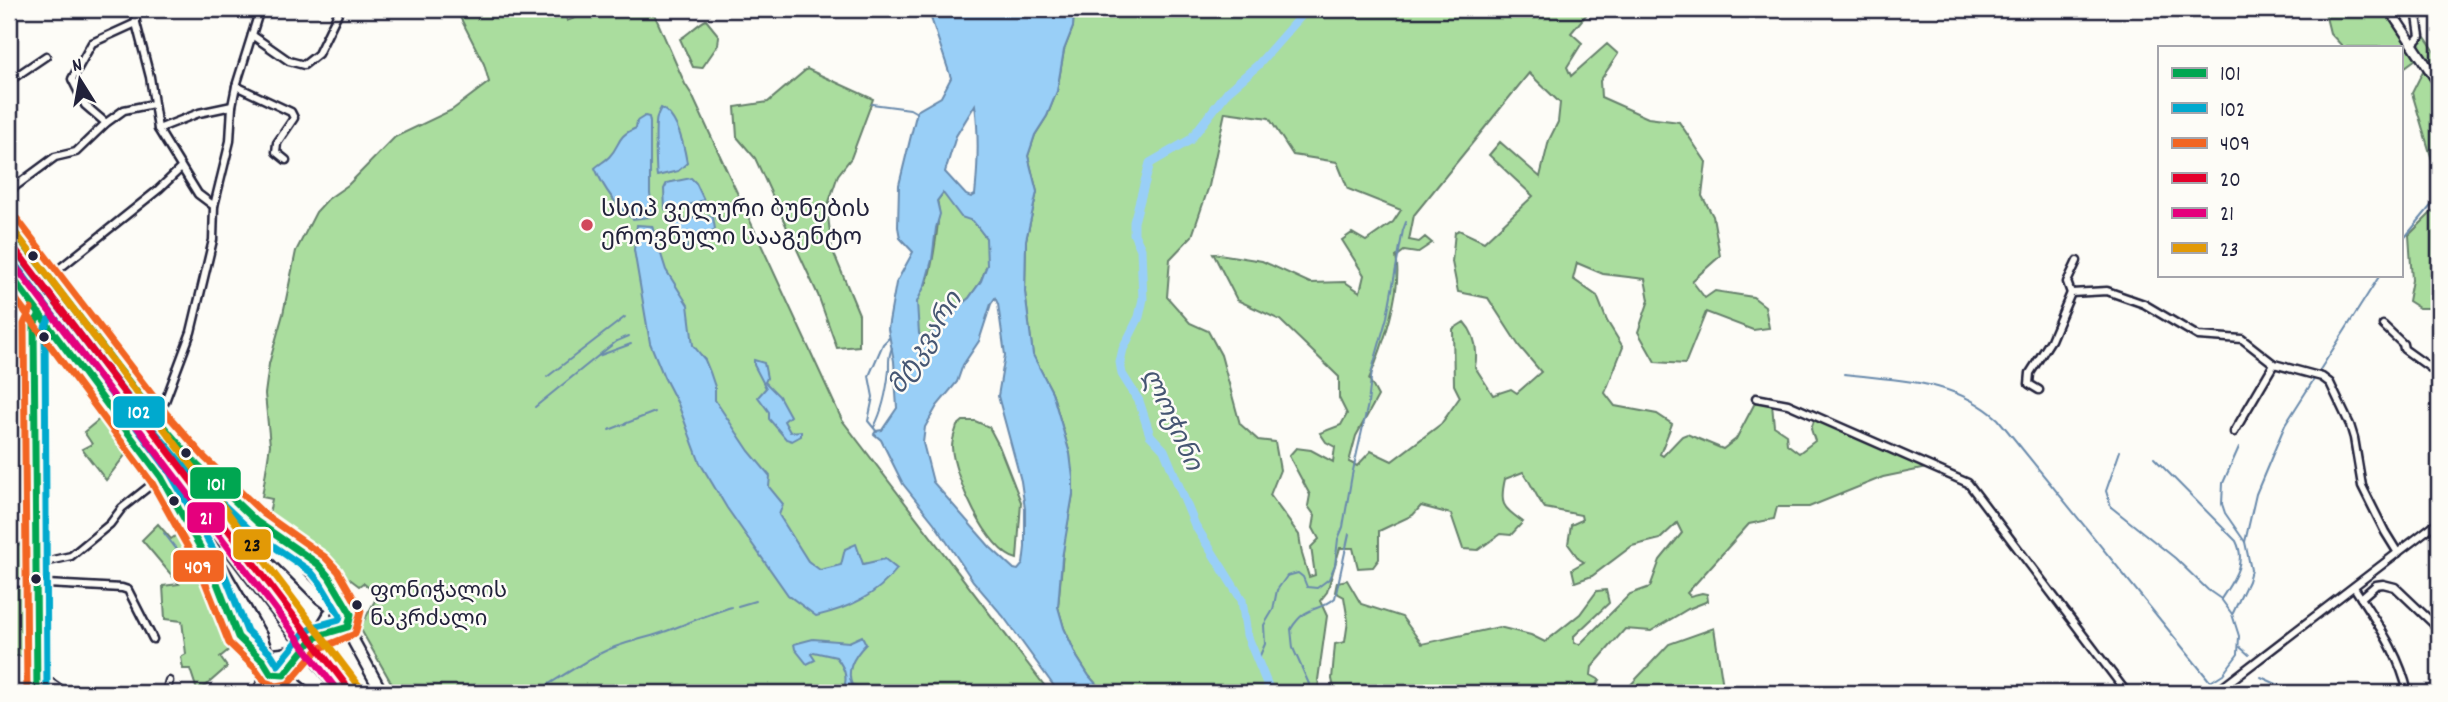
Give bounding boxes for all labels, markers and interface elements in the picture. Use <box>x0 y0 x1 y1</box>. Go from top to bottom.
north arrow <box>46 46 116 116</box>
legend <box>2158 46 2402 276</box>
text: N <box>70 53 85 81</box>
text: 101 <box>2220 61 2241 91</box>
text: 102 <box>2220 97 2245 127</box>
text: 409 <box>2220 131 2250 161</box>
text: 20 <box>2220 167 2241 197</box>
place label: სსიპ ველური ბუნების ეროვნული სააგენტო <box>601 194 870 256</box>
text: 21 <box>2220 201 2234 231</box>
marker: სსიპ ველური ბუნების ეროვნული სააგენტო <box>579 217 595 233</box>
text: 23 <box>2220 237 2239 267</box>
unlabelled marker <box>26 249 40 263</box>
water label: მტკვარი <box>881 285 974 402</box>
unlabelled marker <box>37 330 51 344</box>
water label: ლოჭინი <box>1130 363 1210 478</box>
line badge: 102 <box>112 395 166 429</box>
text: 102 <box>128 401 150 428</box>
unlabelled marker <box>179 446 193 460</box>
line badge: 101 <box>189 466 242 500</box>
text: 101 <box>207 473 225 500</box>
unlabelled marker <box>167 494 181 508</box>
line badge: 21 <box>186 501 226 534</box>
text: 21 <box>200 507 212 534</box>
line badge: 23 <box>232 528 272 561</box>
text: 23 <box>244 534 260 561</box>
line badge: 409 <box>172 549 225 583</box>
text: 409 <box>185 556 211 583</box>
unlabelled marker <box>29 572 43 586</box>
place label: ფონიჭალის ნაკრძალი <box>370 577 507 636</box>
marker: ფონიჭალის ნაკრძალი <box>350 598 364 612</box>

